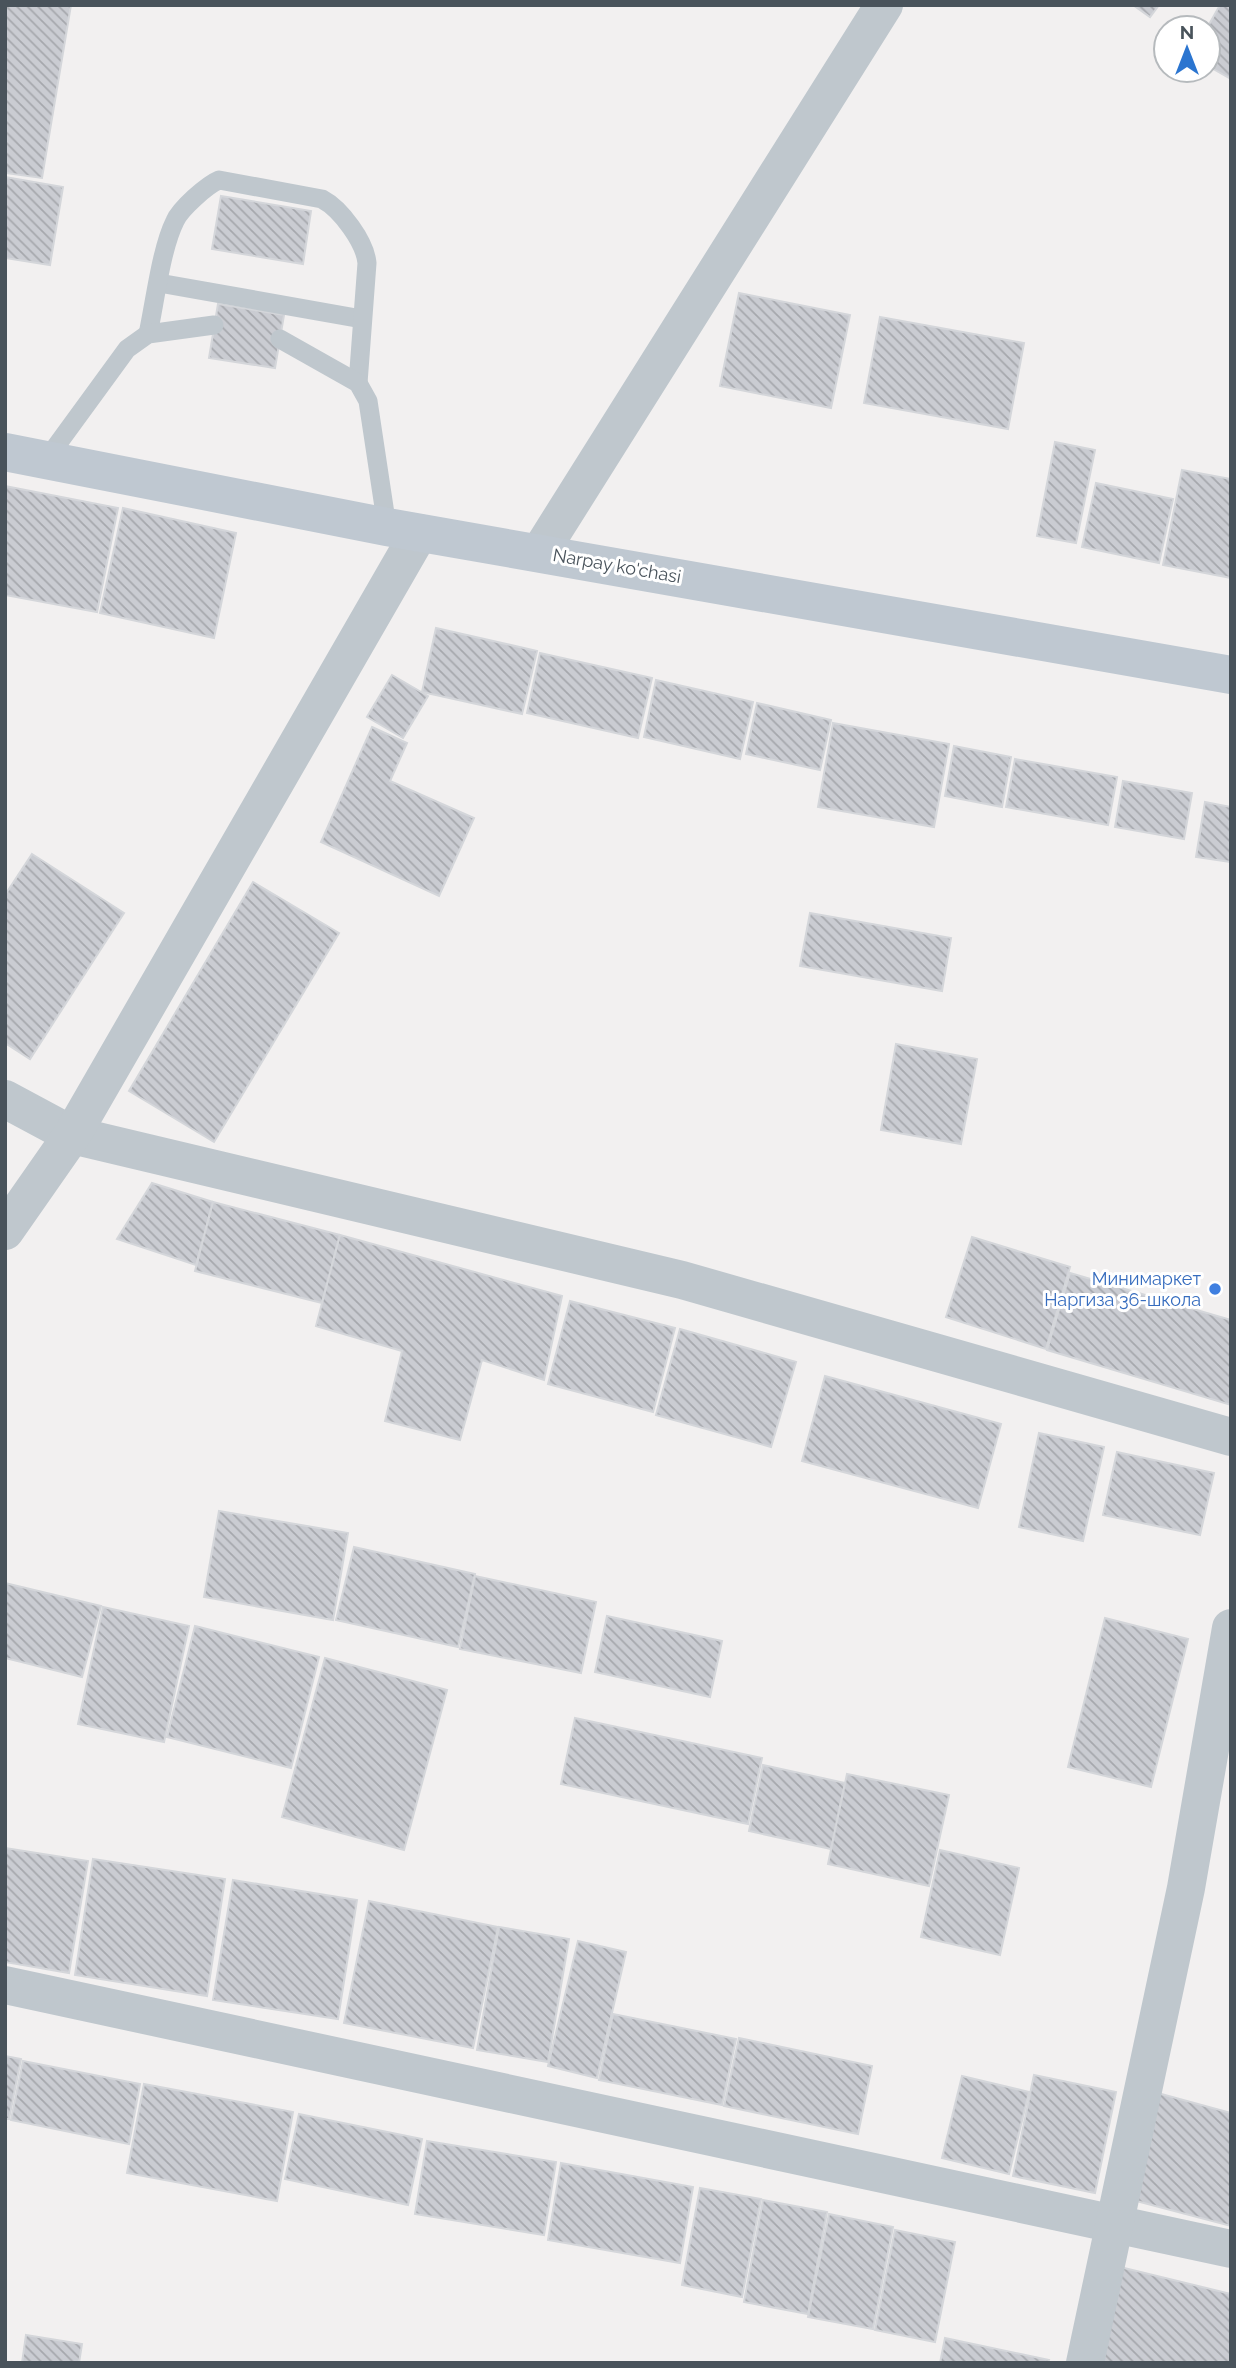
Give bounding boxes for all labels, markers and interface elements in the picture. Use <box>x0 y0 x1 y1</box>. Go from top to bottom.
north arrow <box>1152 14 1222 84</box>
text: N <box>1180 21 1194 43</box>
street label: Narpay ko'chasi <box>551 544 683 587</box>
place label: Минимаркет Наргиза 36-школа <box>1044 1268 1201 1310</box>
marker: Минимаркет Наргиза 36-школа <box>1207 1281 1223 1297</box>

